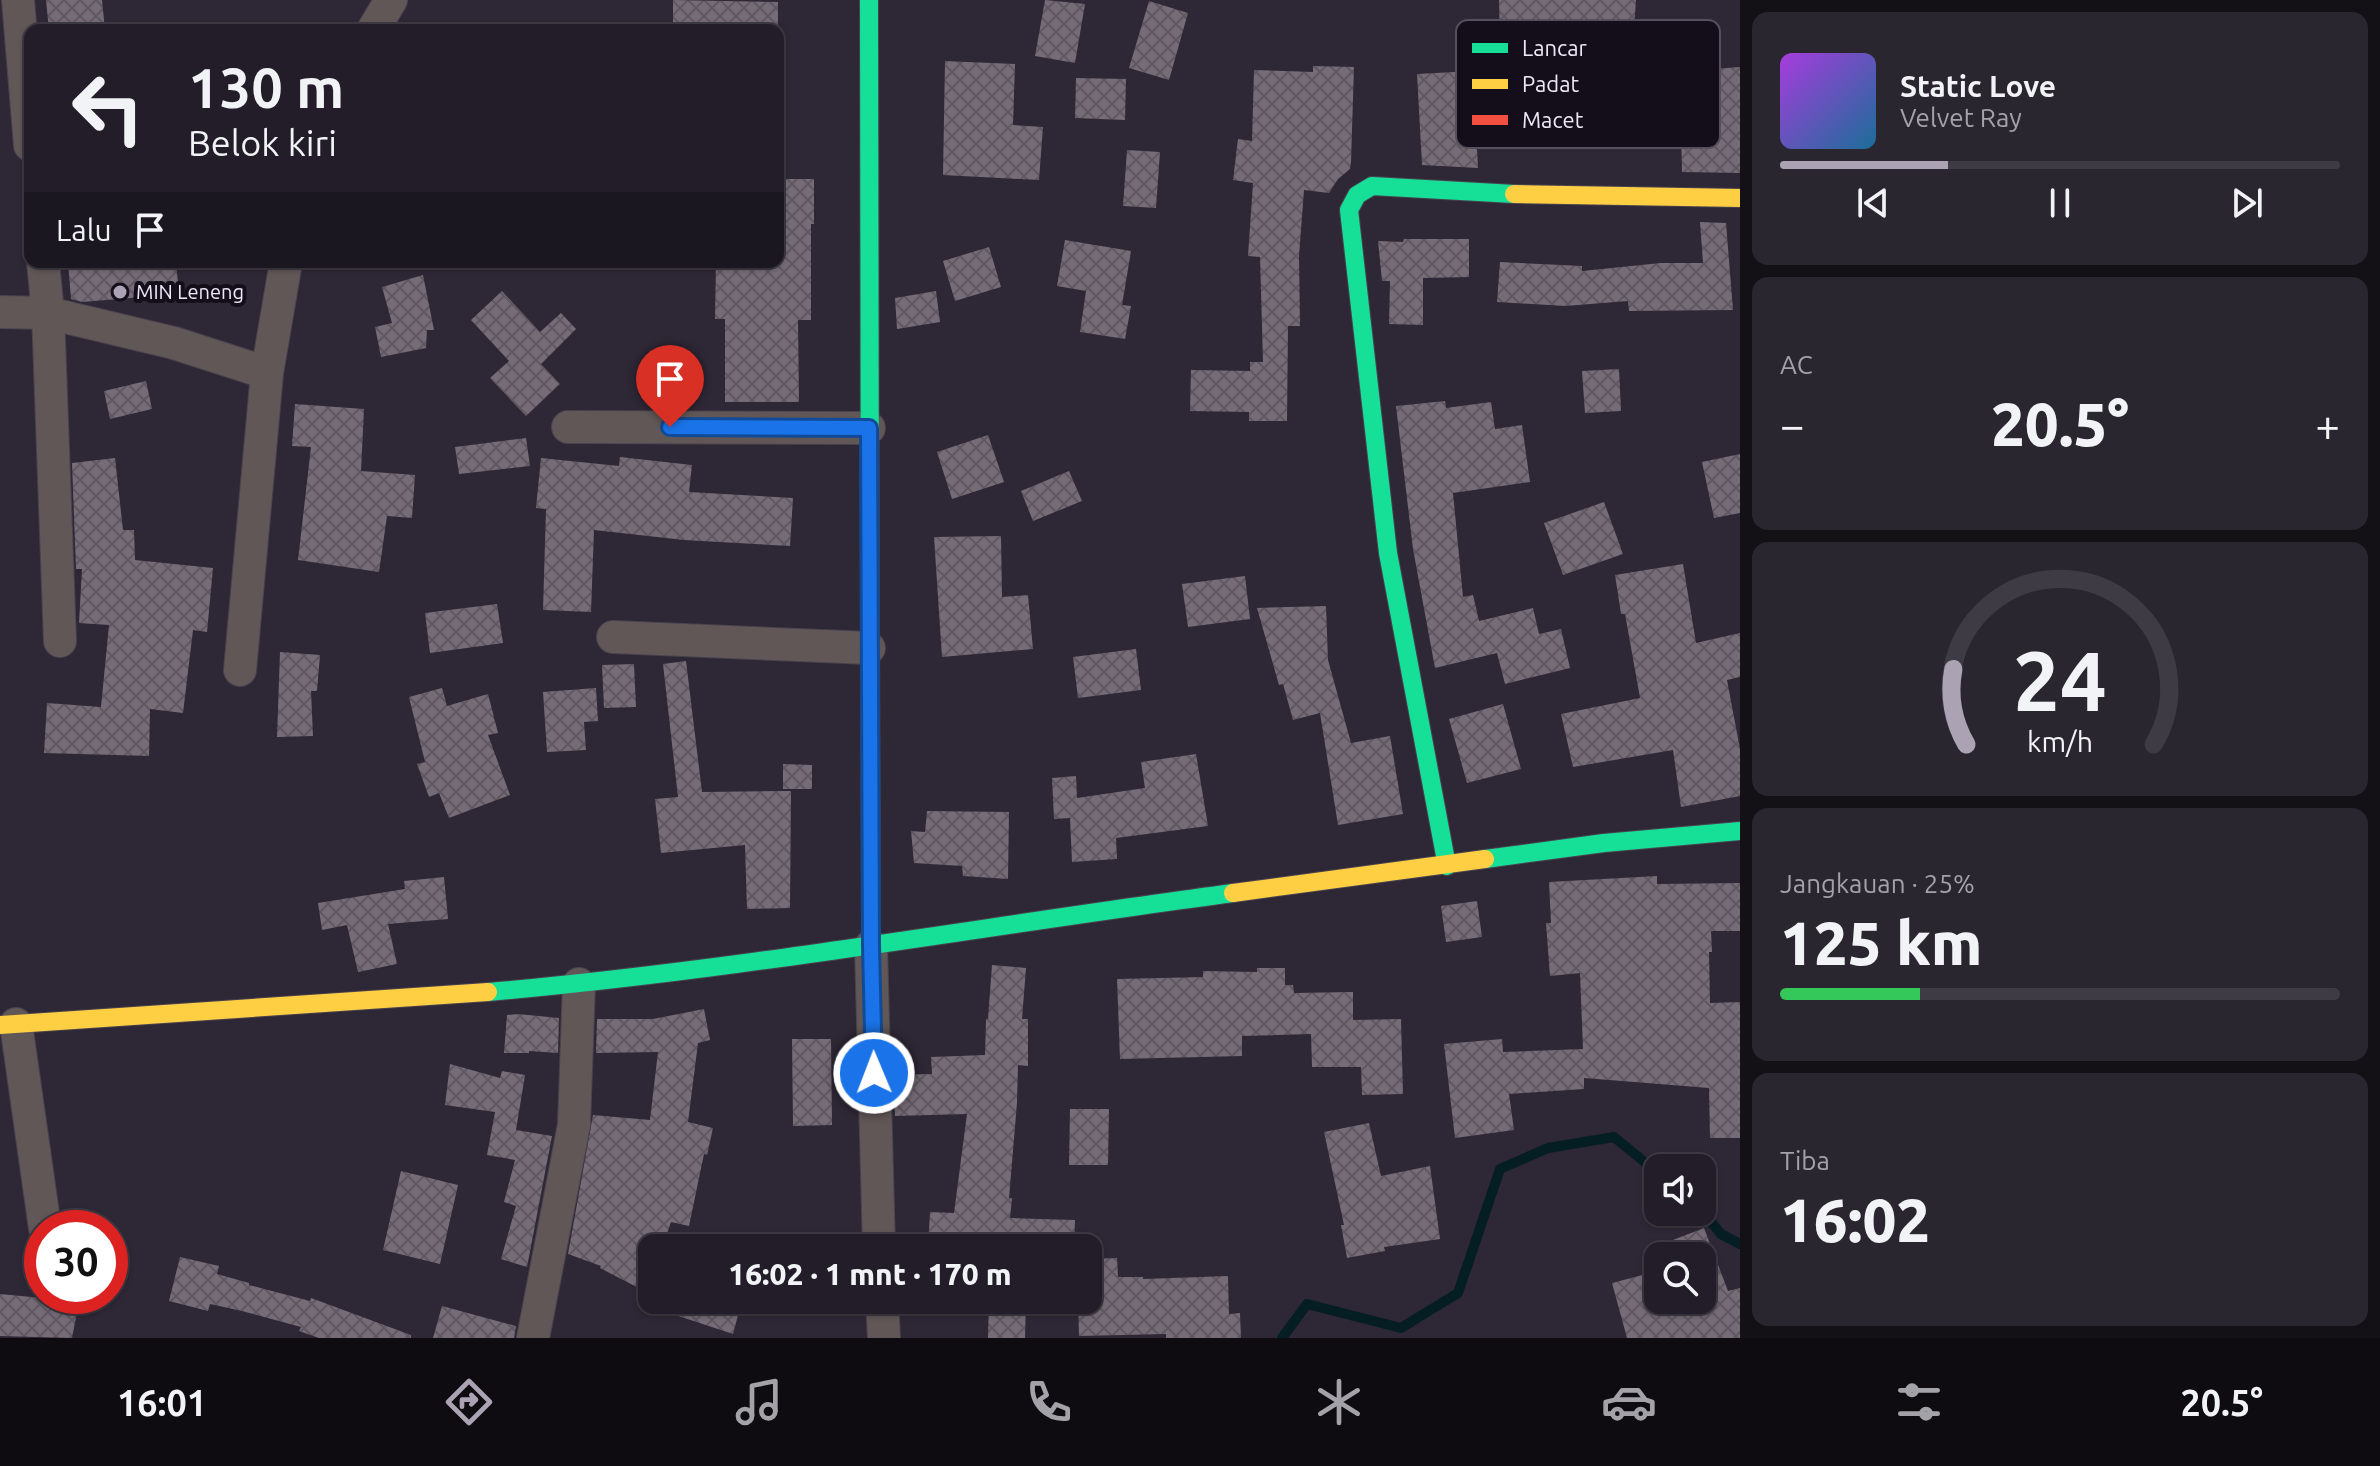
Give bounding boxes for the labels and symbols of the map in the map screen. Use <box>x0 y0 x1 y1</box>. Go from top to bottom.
legend <box>1456 20 1720 148</box>
text: Lancar <box>1522 35 1588 60</box>
text: Padat <box>1522 71 1579 96</box>
text: Macet <box>1522 107 1584 132</box>
place label: MIN Leneng <box>136 280 244 303</box>
marker: MIN Leneng <box>111 283 129 301</box>
pin <box>636 345 704 427</box>
position arrow <box>832 1031 916 1115</box>
speed limit sign: 30 <box>24 1210 128 1314</box>

